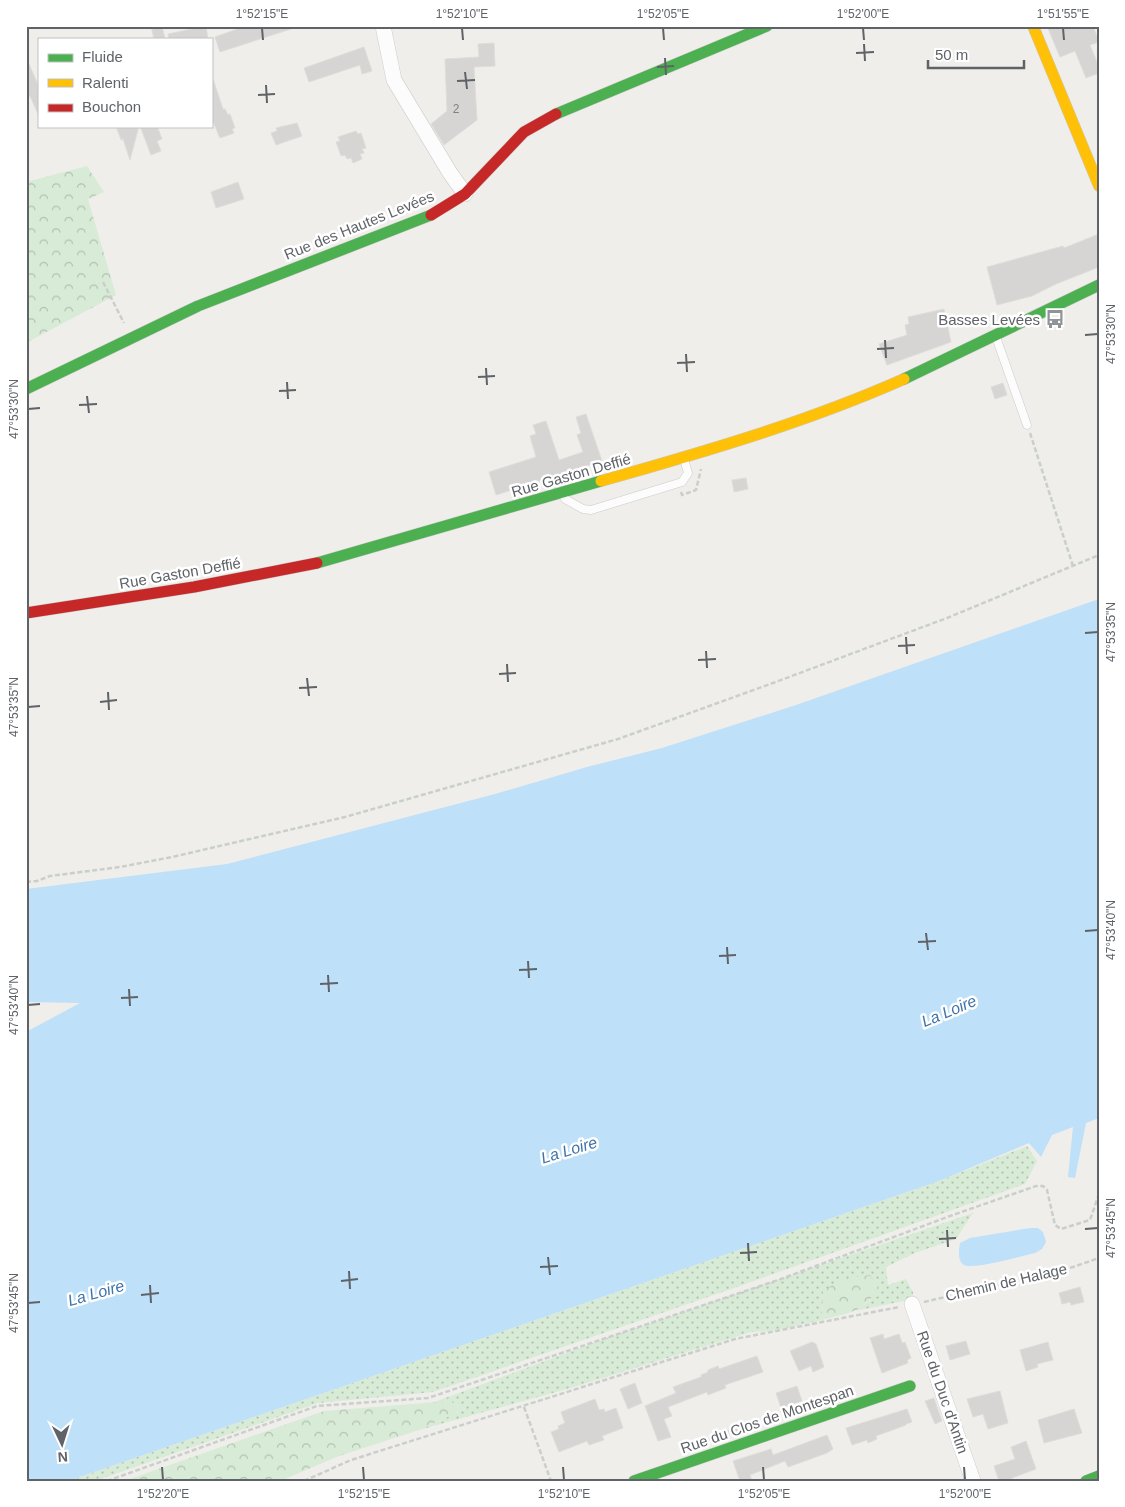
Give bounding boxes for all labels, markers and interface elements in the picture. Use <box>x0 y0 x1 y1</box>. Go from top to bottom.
text: 1°52'15"E <box>236 7 288 21</box>
text: 1°52'10"E <box>436 7 488 21</box>
text: 1°52'05"E <box>637 7 689 21</box>
text: 1°52'00"E <box>837 7 889 21</box>
text: 1°51'55"E <box>1037 7 1089 21</box>
legend <box>38 38 212 128</box>
scale bar <box>928 38 1024 70</box>
text: 50 m <box>935 46 968 63</box>
text: Fluide <box>82 48 123 65</box>
text: Ralenti <box>82 74 129 91</box>
text: Bouchon <box>82 98 141 115</box>
house number: 2 <box>453 102 460 116</box>
street label: Rue des Hautes Levées <box>282 187 436 263</box>
text: 47°53'30"N <box>1104 304 1118 364</box>
bus stop icon: Basses Levées <box>1044 308 1066 330</box>
place label: Basses Levées <box>938 311 1040 328</box>
text: 47°53'30"N <box>7 379 21 439</box>
street label: Rue Gaston Deffié <box>509 450 633 500</box>
street label: Rue Gaston Deffié <box>118 554 242 592</box>
text: 47°53'35"N <box>1104 602 1118 662</box>
text: 47°53'35"N <box>7 677 21 737</box>
text: 47°53'40"N <box>1104 900 1118 960</box>
text: 47°53'40"N <box>7 975 21 1035</box>
water label: La Loire <box>919 992 979 1030</box>
water label: La Loire <box>539 1133 599 1167</box>
text: 47°53'45"N <box>1104 1198 1118 1258</box>
street label: Chemin de Halage <box>944 1260 1068 1304</box>
text: 47°53'45"N <box>7 1273 21 1333</box>
water label: La Loire <box>66 1277 126 1309</box>
street label: Rue du Duc d'Antin <box>914 1328 972 1456</box>
street label: Rue du Clos de Montespan <box>678 1381 856 1457</box>
north arrow <box>38 1420 88 1470</box>
text: N <box>57 1449 69 1465</box>
text: 1°52'20"E <box>137 1487 189 1501</box>
text: 1°52'15"E <box>338 1487 390 1501</box>
text: 1°52'10"E <box>538 1487 590 1501</box>
text: 1°52'05"E <box>738 1487 790 1501</box>
text: 1°52'00"E <box>939 1487 991 1501</box>

